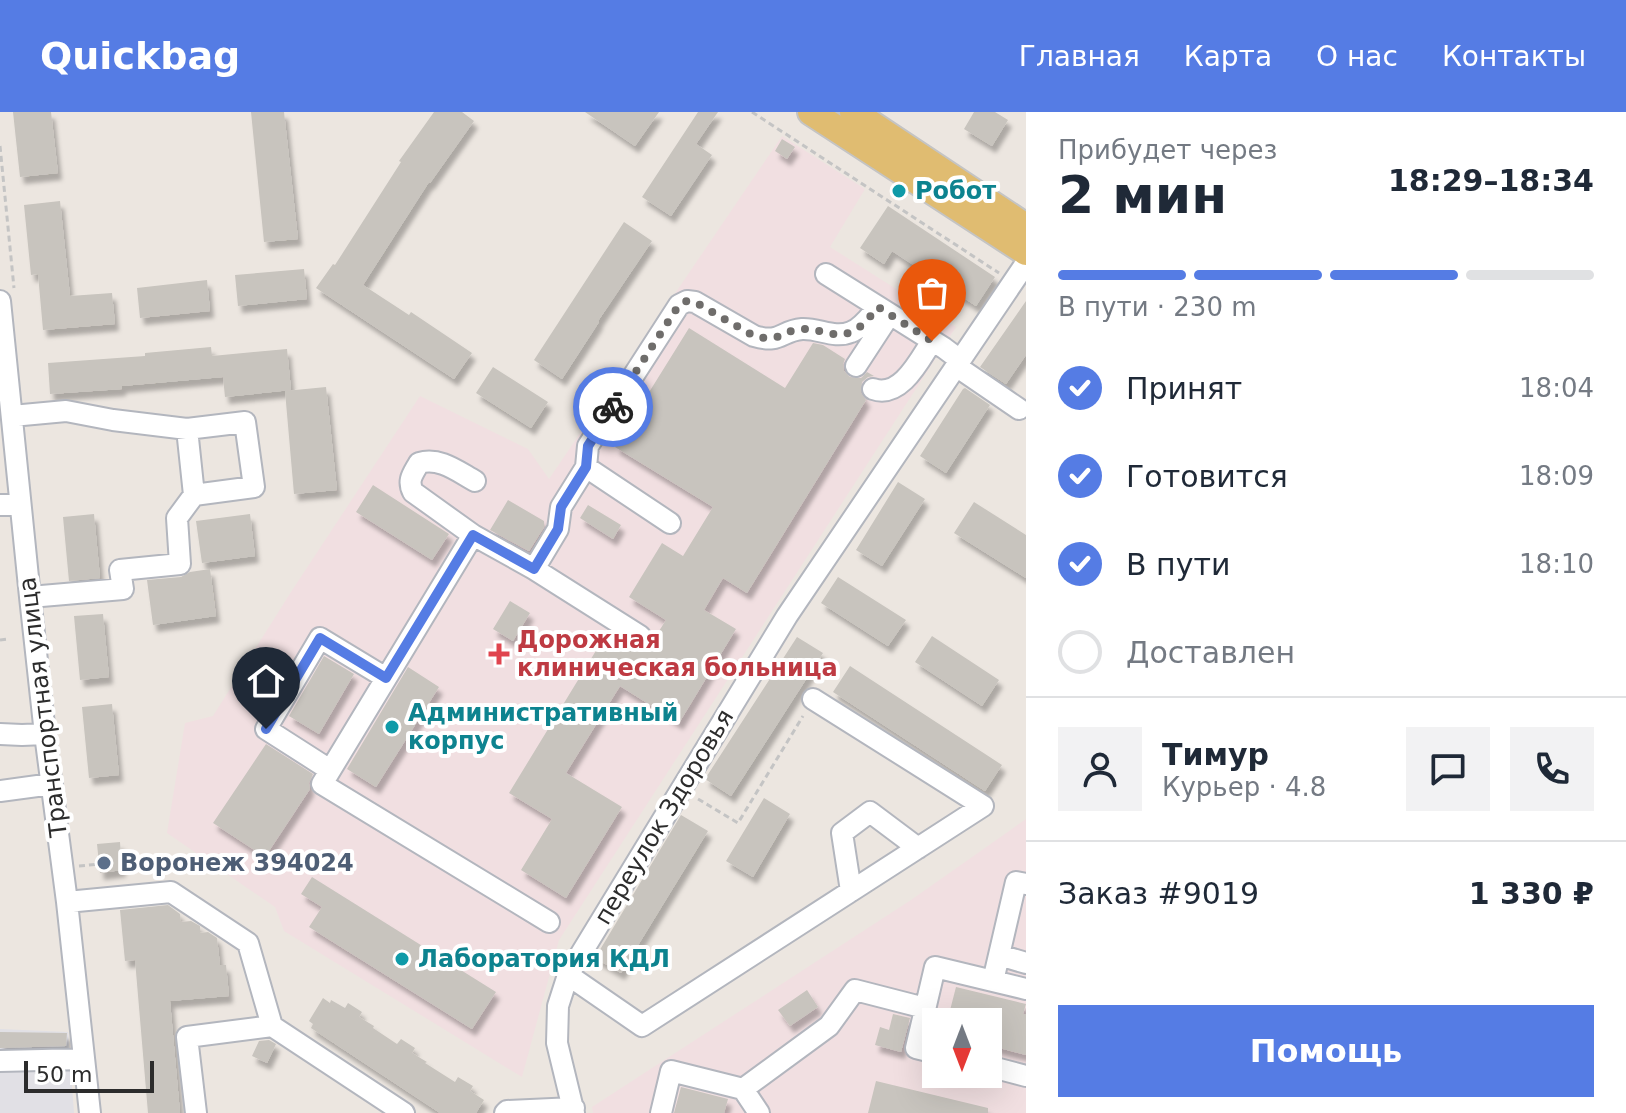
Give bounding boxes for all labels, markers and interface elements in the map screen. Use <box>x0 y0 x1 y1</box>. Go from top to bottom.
text: Quickbag <box>40 34 240 78</box>
text: Главная <box>1019 40 1140 73</box>
text: Карта <box>1184 40 1272 73</box>
text: О нас <box>1316 40 1398 73</box>
text: Контакты <box>1442 40 1586 73</box>
text: Прибудет через <box>1058 135 1277 165</box>
text: 18:29–18:34 <box>1388 163 1594 198</box>
text: 2 мин <box>1058 165 1227 225</box>
place label: Робот <box>915 177 996 205</box>
marker: Робот <box>890 182 908 200</box>
pin <box>898 259 966 341</box>
icon: bag <box>910 271 954 315</box>
text: В пути · 230 m <box>1058 292 1257 322</box>
icon: check <box>1058 366 1102 410</box>
courier <box>573 367 653 447</box>
text: Принят <box>1126 371 1242 406</box>
text: 18:04 <box>1519 373 1594 403</box>
icon: bike <box>591 385 635 429</box>
icon: check <box>1058 454 1102 498</box>
text: Готовится <box>1126 459 1288 494</box>
text: 18:09 <box>1519 461 1594 491</box>
icon: check <box>1058 542 1102 586</box>
text: В пути <box>1126 547 1230 582</box>
text: 18:10 <box>1519 549 1594 579</box>
street label: Транспортная улица <box>13 575 73 840</box>
place label: Дорожная клиническая больница <box>517 626 838 682</box>
text: Доставлен <box>1126 635 1295 670</box>
marker: Дорожная клиническая больница <box>488 643 510 665</box>
pin <box>232 647 300 729</box>
icon: home <box>244 659 288 703</box>
place label: Административный корпус <box>408 699 678 755</box>
street label: переулок Здоровья <box>589 704 739 930</box>
marker: Административный корпус <box>383 718 401 736</box>
button: person <box>1058 727 1142 811</box>
button: chat <box>1406 727 1490 811</box>
button: phone <box>1510 727 1594 811</box>
text: Тимур <box>1162 737 1269 772</box>
text: Курьер · 4.8 <box>1162 772 1326 802</box>
place label: Воронеж 394024 <box>120 849 354 877</box>
marker: Воронеж 394024 <box>95 854 113 872</box>
text: Заказ #9019 <box>1058 876 1259 911</box>
text: 1 330 ₽ <box>1469 876 1594 911</box>
place label: Лаборатория КДЛ <box>418 945 670 973</box>
marker: Лаборатория КДЛ <box>393 950 411 968</box>
button: Помощь <box>1058 1005 1594 1097</box>
north arrow <box>922 1008 1002 1088</box>
map controls <box>922 1008 1002 1088</box>
scale bar <box>24 1057 154 1093</box>
text: 50 m <box>36 1062 92 1087</box>

